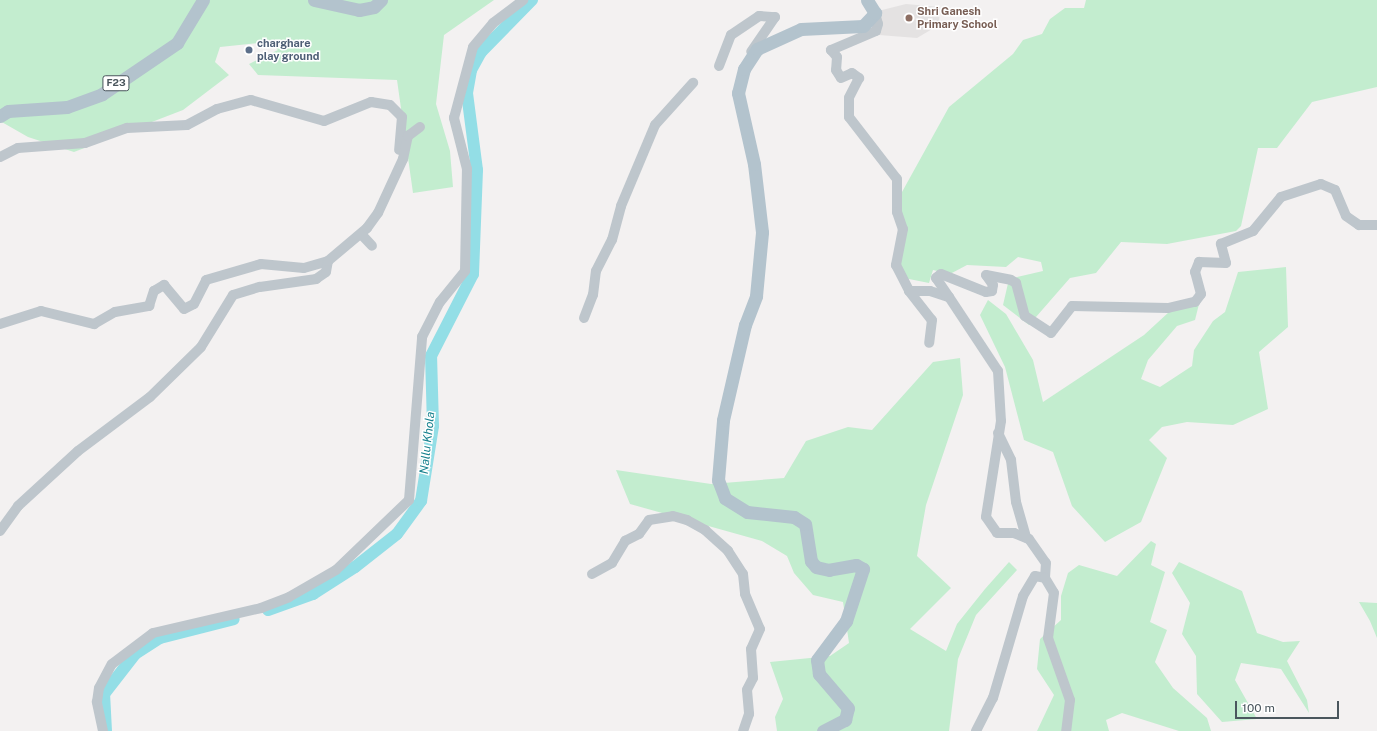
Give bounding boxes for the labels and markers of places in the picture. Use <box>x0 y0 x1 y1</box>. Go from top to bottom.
place label: Shri Ganesh Primary School <box>917 5 997 31</box>
marker: Shri Ganesh Primary School <box>904 13 914 23</box>
place label: charghare play ground <box>257 37 319 63</box>
marker: charghare play ground <box>244 45 254 55</box>

